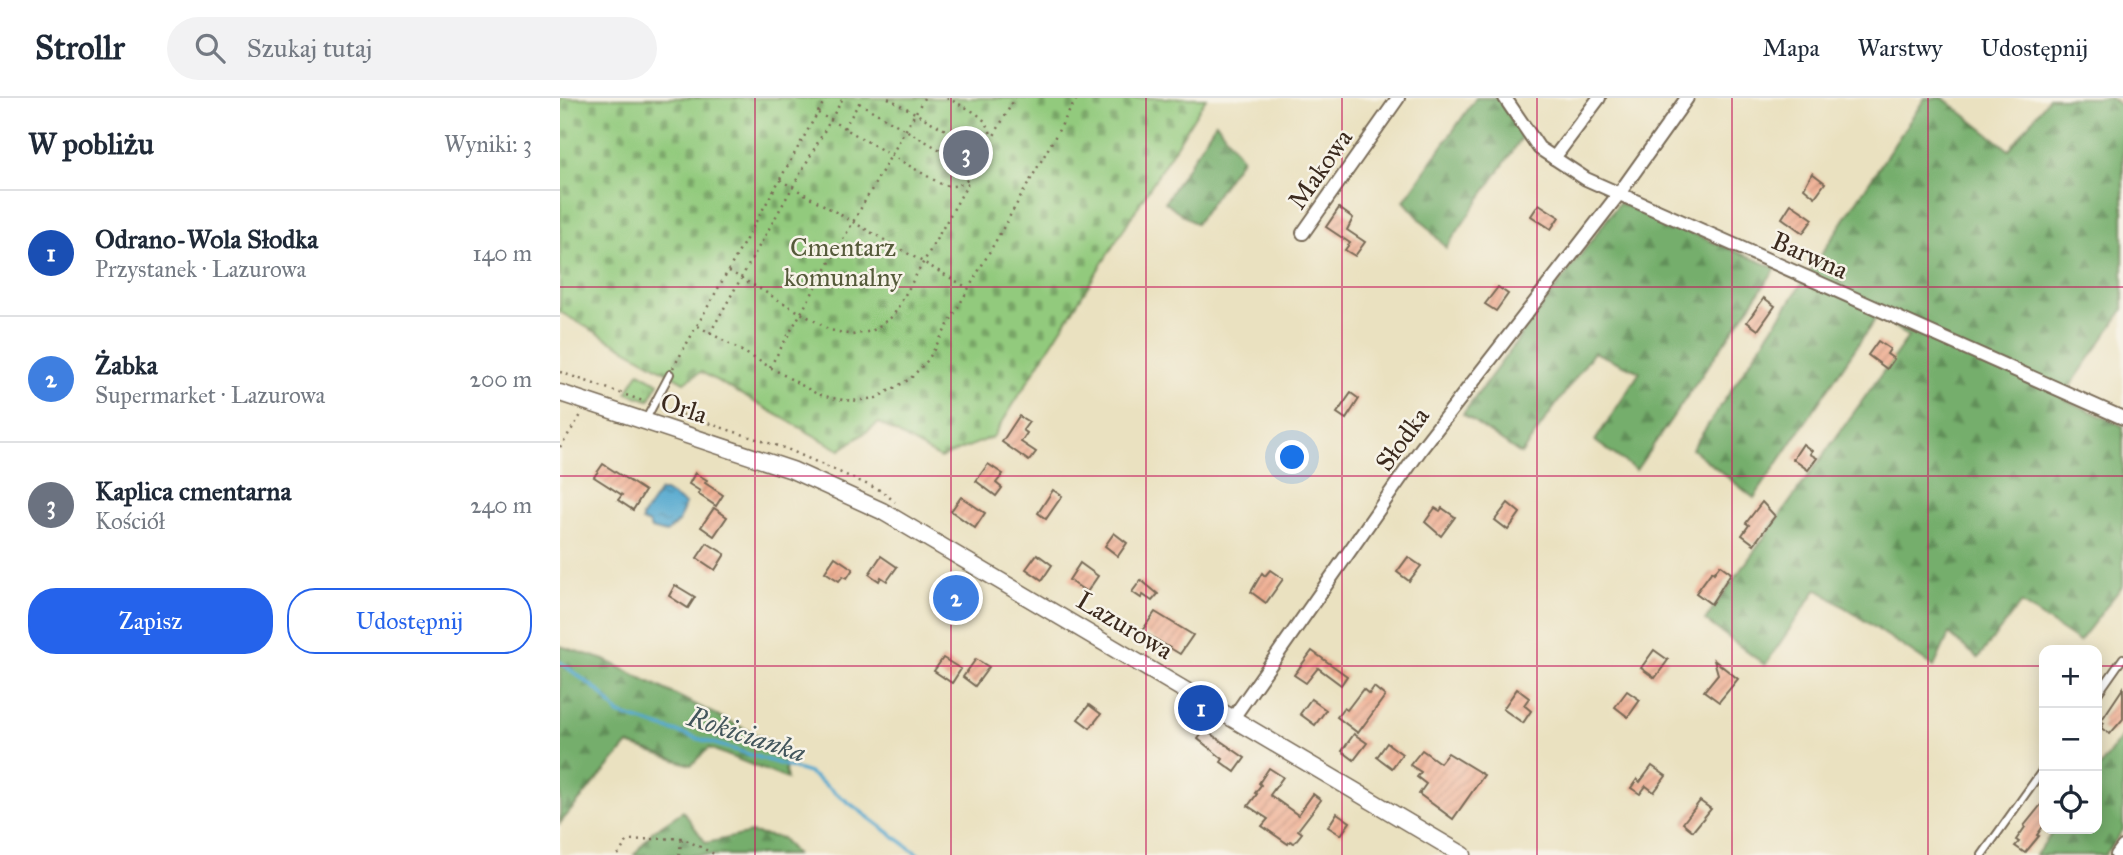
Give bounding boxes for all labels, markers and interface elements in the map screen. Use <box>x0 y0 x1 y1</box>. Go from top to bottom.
search box <box>167 17 657 80</box>
text: Strollr <box>35 28 125 68</box>
icon: search <box>191 29 229 67</box>
text: Szukaj tutaj <box>247 32 372 64</box>
text: Mapa <box>1763 33 1820 63</box>
text: Warstwy <box>1858 33 1943 63</box>
text: Udostępnij <box>1981 33 2088 63</box>
street label: Makowa <box>1281 123 1359 215</box>
text: W pobliżu <box>28 126 154 162</box>
pin: 3 <box>943 127 989 179</box>
text: Wyniki: 3 <box>444 130 532 158</box>
text: Odrano-Wola Słodka <box>95 223 318 255</box>
street label: Barwna <box>1767 224 1853 286</box>
park label: Cmentarz komunalny <box>784 231 903 293</box>
text: 1 <box>46 239 56 267</box>
text: 140 m <box>472 239 532 267</box>
text: Przystanek · Lazurowa <box>95 255 306 283</box>
text: Żabka <box>95 349 158 381</box>
text: 2 <box>45 365 57 393</box>
text: 200 m <box>470 365 532 393</box>
text: Supermarket · Lazurowa <box>95 381 325 409</box>
street label: Orla <box>656 385 712 431</box>
street label: Słodka <box>1368 401 1436 477</box>
your location <box>1275 440 1309 474</box>
text: Kaplica cmentarna <box>95 475 291 507</box>
text: 3 <box>46 491 56 519</box>
text: 240 m <box>470 491 532 519</box>
text: Kościół <box>95 507 165 535</box>
pin: 2 <box>933 572 979 624</box>
street label: Lazurowa <box>1071 584 1179 666</box>
button: Zapisz <box>28 588 273 654</box>
button: Udostępnij <box>287 588 532 654</box>
map controls <box>2039 645 2102 834</box>
button: + <box>2039 645 2102 708</box>
pin: 1 <box>1178 682 1224 734</box>
water label: Rokicianka <box>682 699 810 770</box>
button: − <box>2039 708 2102 771</box>
button: locate <box>2039 771 2102 834</box>

